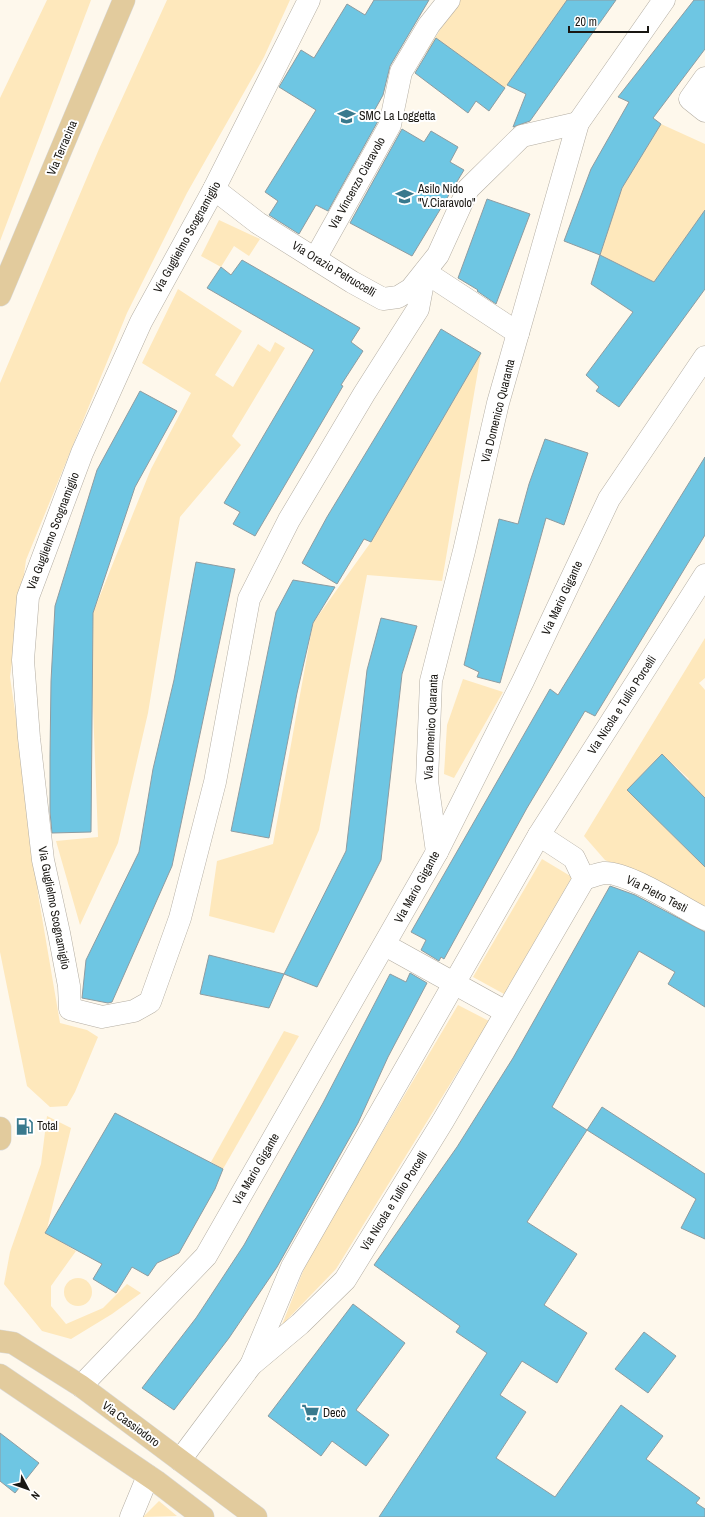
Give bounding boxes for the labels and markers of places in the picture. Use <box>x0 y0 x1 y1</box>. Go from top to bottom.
school or university icon: SMC La Loggetta <box>336 106 356 126</box>
place label: SMC La Loggetta <box>359 108 436 124</box>
place label: Asilo Nido "V.Ciaravolo" <box>417 181 476 211</box>
school or university icon: Asilo Nido "V.Ciaravolo" <box>395 186 415 206</box>
fuel station icon: Total <box>14 1116 34 1136</box>
place label: Total <box>37 1118 58 1134</box>
supermarket icon: Decò <box>300 1403 320 1423</box>
place label: Decò <box>323 1405 346 1421</box>

